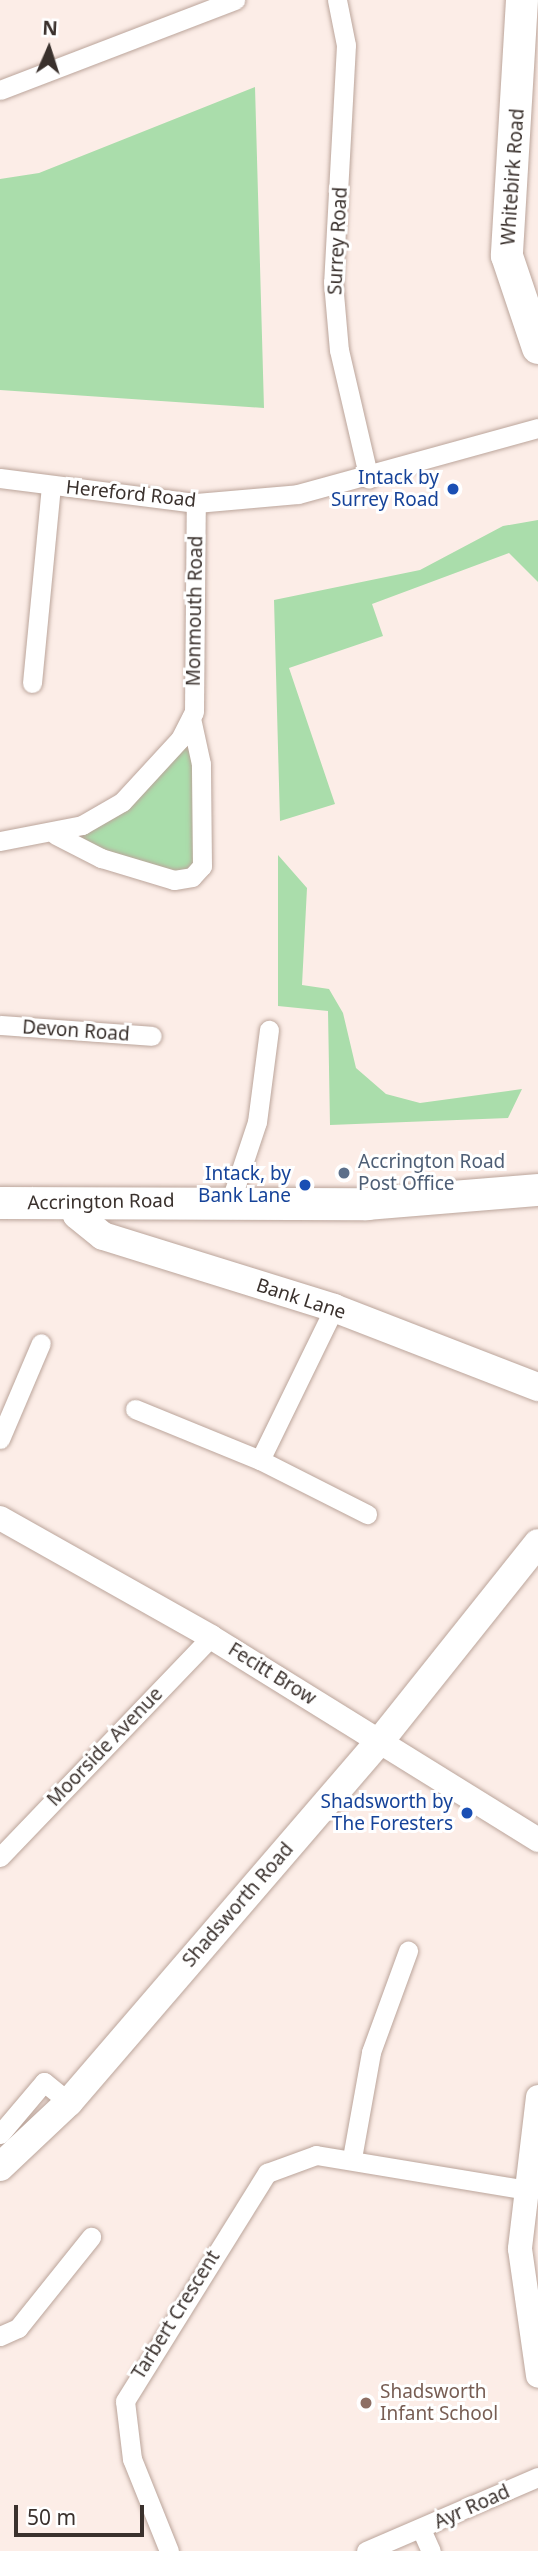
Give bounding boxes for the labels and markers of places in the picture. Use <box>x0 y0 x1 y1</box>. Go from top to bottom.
place label: Intack by Surrey Road <box>331 467 439 511</box>
marker: Intack by Surrey Road <box>445 481 461 497</box>
place label: Accrington Road Post Office <box>358 1151 505 1195</box>
place label: Intack, by Bank Lane <box>198 1163 291 1207</box>
marker: Accrington Road Post Office <box>336 1165 352 1181</box>
marker: Intack, by Bank Lane <box>297 1177 313 1193</box>
place label: Shadsworth by The Foresters <box>321 1791 453 1835</box>
marker: Shadsworth by The Foresters <box>459 1805 475 1821</box>
place label: Shadsworth Infant School <box>380 2381 498 2425</box>
marker: Shadsworth Infant School <box>358 2395 374 2411</box>

